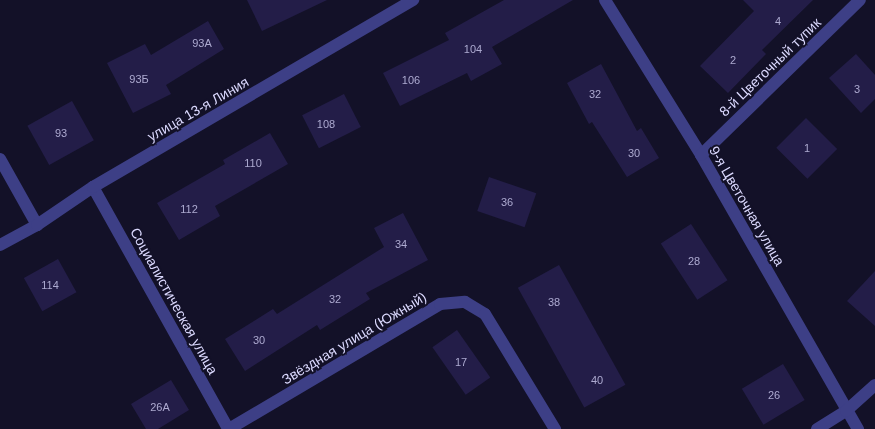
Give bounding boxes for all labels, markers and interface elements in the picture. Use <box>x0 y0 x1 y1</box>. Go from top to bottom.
street label: 8-й Цветочный тупик <box>716 14 824 120</box>
house number: 4 <box>775 14 781 28</box>
house number: 93А <box>192 36 212 50</box>
house number: 104 <box>464 42 482 56</box>
house number: 2 <box>730 53 736 67</box>
house number: 93Б <box>129 72 149 86</box>
street label: улица 13-я Линия <box>144 73 252 145</box>
house number: 106 <box>402 73 420 87</box>
house number: 3 <box>854 82 860 96</box>
house number: 32 <box>589 87 601 101</box>
house number: 108 <box>317 117 335 131</box>
house number: 93 <box>55 126 67 140</box>
house number: 1 <box>804 141 810 155</box>
street label: 9-я Цветочная улица <box>706 143 788 269</box>
house number: 30 <box>628 146 640 160</box>
house number: 110 <box>244 156 262 170</box>
house number: 36 <box>501 195 513 209</box>
house number: 112 <box>180 202 198 216</box>
street label: Социалистическая улица <box>127 225 221 377</box>
house number: 34 <box>395 237 407 251</box>
house number: 28 <box>688 254 700 268</box>
house number: 114 <box>41 278 59 292</box>
street label: Звёздная улица (Южный) <box>279 288 429 388</box>
house number: 32 <box>329 292 341 306</box>
house number: 38 <box>548 295 560 309</box>
house number: 30 <box>253 333 265 347</box>
house number: 17 <box>455 355 467 369</box>
house number: 40 <box>591 373 603 387</box>
house number: 26 <box>768 388 780 402</box>
house number: 26А <box>150 400 170 414</box>

